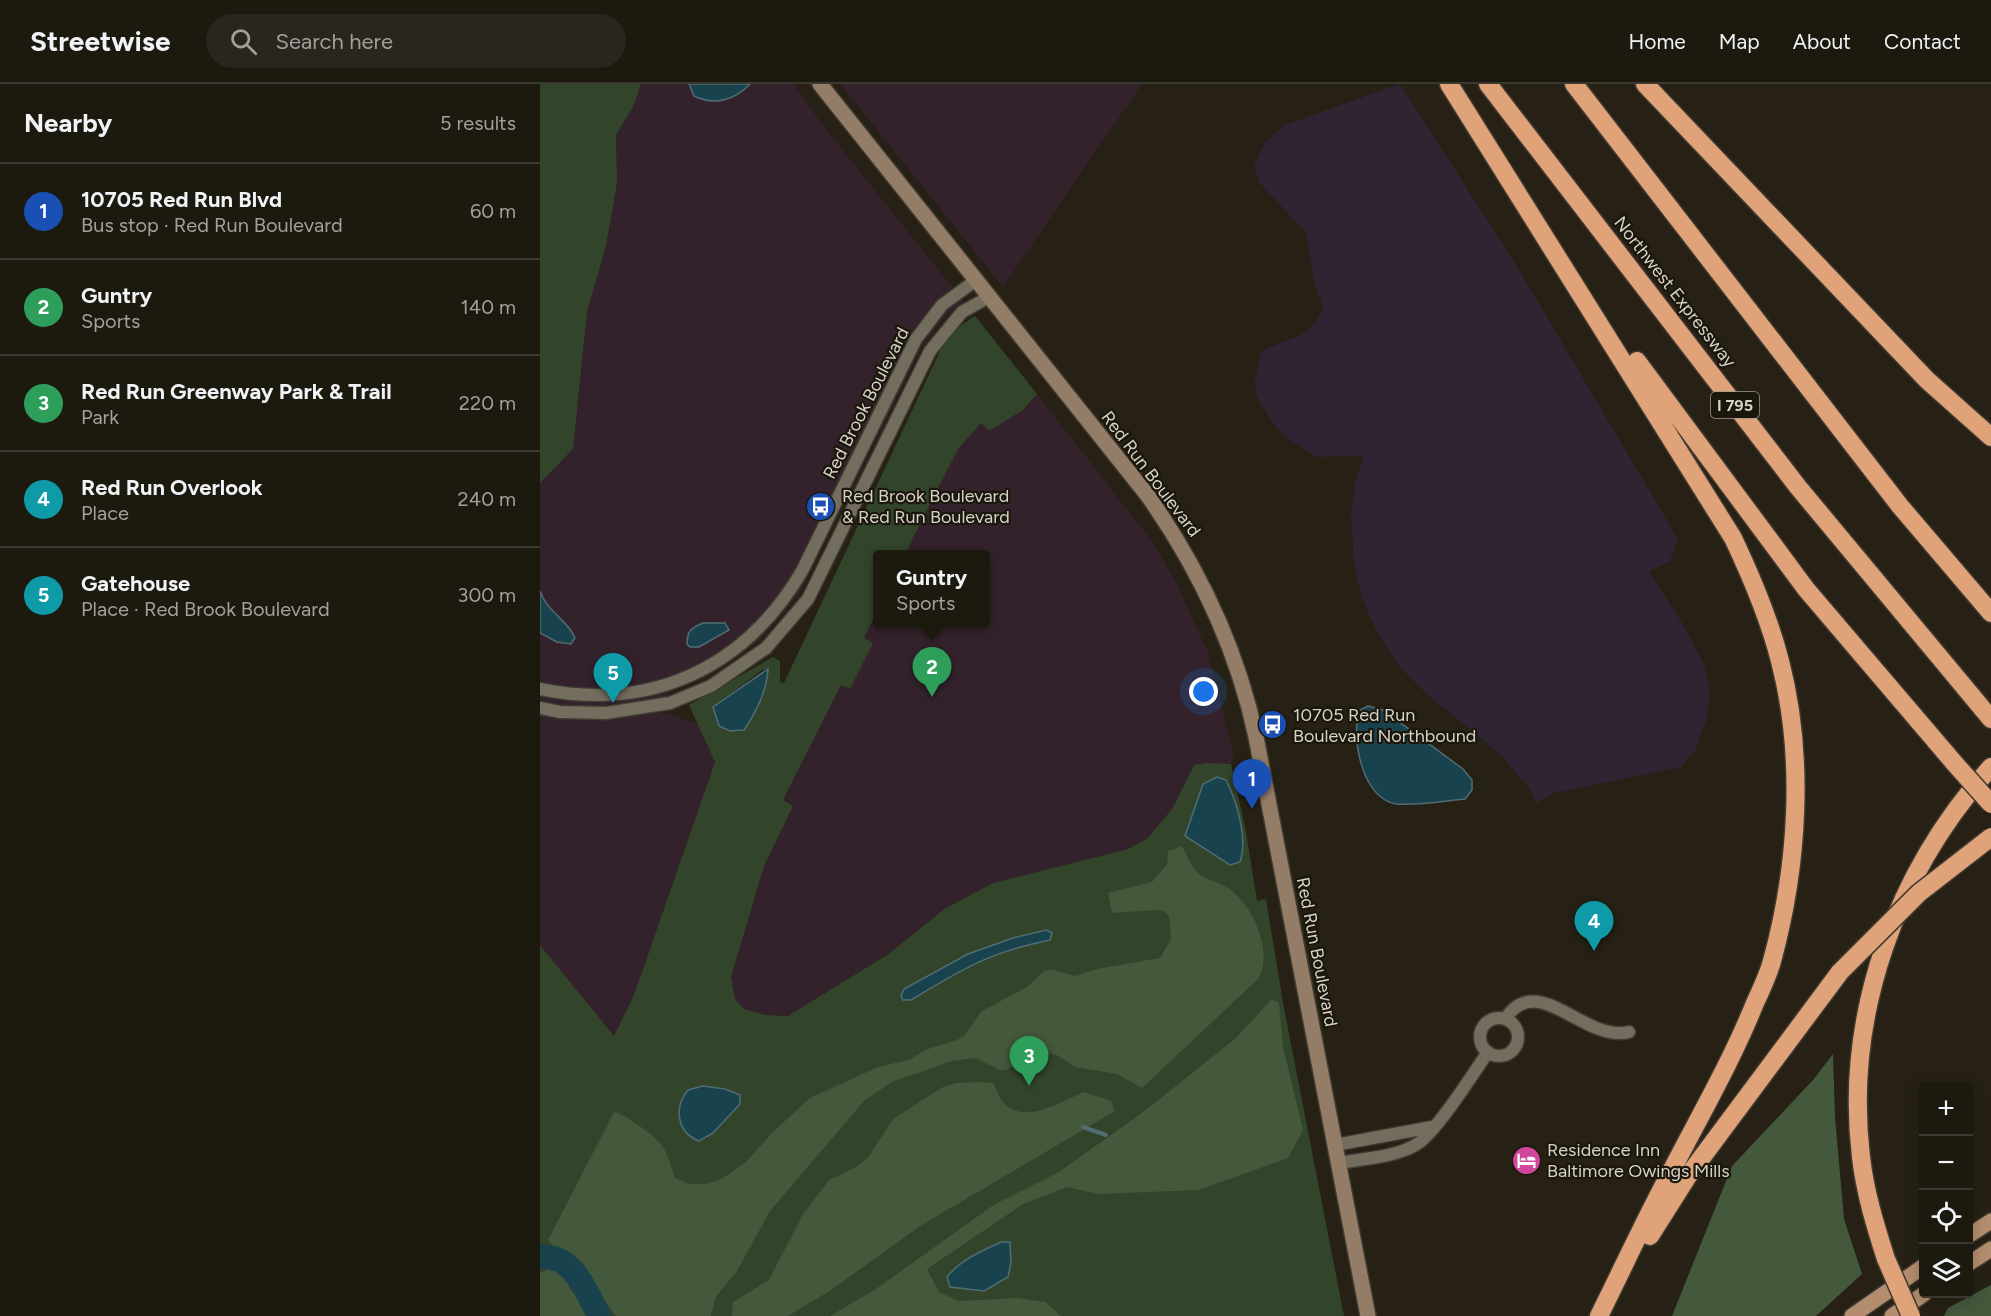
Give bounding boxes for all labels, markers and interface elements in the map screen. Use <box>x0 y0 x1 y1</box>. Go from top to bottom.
search box <box>206 14 626 68</box>
text: Streetwise <box>30 24 170 58</box>
icon: search <box>227 25 260 58</box>
text: Search here <box>275 28 393 55</box>
text: Home <box>1629 29 1686 54</box>
text: Map <box>1719 29 1760 54</box>
text: About <box>1793 29 1851 54</box>
text: Contact <box>1884 29 1961 54</box>
text: Nearby <box>24 107 112 139</box>
text: 5 results <box>440 111 516 135</box>
text: 10705 Red Run Blvd <box>81 186 282 213</box>
text: 1 <box>39 199 48 223</box>
text: 60 m <box>470 199 516 223</box>
street label: Northwest Expressway <box>1609 212 1741 372</box>
text: Bus stop · Red Run Boulevard <box>81 213 343 237</box>
text: Guntry <box>81 282 152 309</box>
text: 2 <box>38 295 49 319</box>
text: 140 m <box>461 295 516 319</box>
text: Sports <box>81 309 140 333</box>
street label: Red Brook Boulevard <box>818 324 914 482</box>
text: Red Run Greenway Park & Trail <box>81 378 392 405</box>
text: 3 <box>38 391 49 415</box>
text: 220 m <box>459 391 516 415</box>
road number: I 795 <box>1711 392 1759 418</box>
text: Park <box>81 405 119 429</box>
street label: Red Run Boulevard <box>1097 407 1205 541</box>
text: Red Run Overlook <box>81 474 263 501</box>
place label: Red Brook Boulevard & Red Run Boulevard <box>842 485 1010 528</box>
text: 4 <box>37 487 50 511</box>
text: 240 m <box>458 487 516 511</box>
bus stop icon: Red Brook Boulevard & Red Run Boulevard <box>805 490 837 522</box>
text: Place <box>81 501 129 525</box>
popup <box>873 550 990 628</box>
text: Guntry <box>896 564 967 591</box>
text: Gatehouse <box>81 570 190 597</box>
text: 5 <box>38 583 49 607</box>
text: 300 m <box>458 583 516 607</box>
text: Sports <box>896 591 955 615</box>
text: Place · Red Brook Boulevard <box>81 597 330 621</box>
pin: 2 <box>912 648 952 697</box>
pin: 5 <box>594 654 632 703</box>
your location <box>1189 677 1218 706</box>
place label: 10705 Red Run Boulevard Northbound <box>1293 704 1476 747</box>
bus stop icon: 10705 Red Run Boulevard Northbound <box>1256 709 1288 741</box>
pin: 1 <box>1232 760 1272 809</box>
street label: Red Run Boulevard <box>1292 875 1342 1029</box>
pin: 4 <box>1574 902 1614 951</box>
pin: 3 <box>1010 1036 1048 1086</box>
map controls <box>1919 1082 1973 1298</box>
button: + <box>1919 1082 1973 1136</box>
button: − <box>1919 1136 1973 1190</box>
place label: Residence Inn Baltimore Owings Mills <box>1547 1139 1730 1182</box>
hotel icon: Residence Inn Baltimore Owings Mills <box>1510 1144 1542 1176</box>
button: locate <box>1919 1190 1973 1244</box>
button: layers <box>1919 1244 1973 1298</box>

